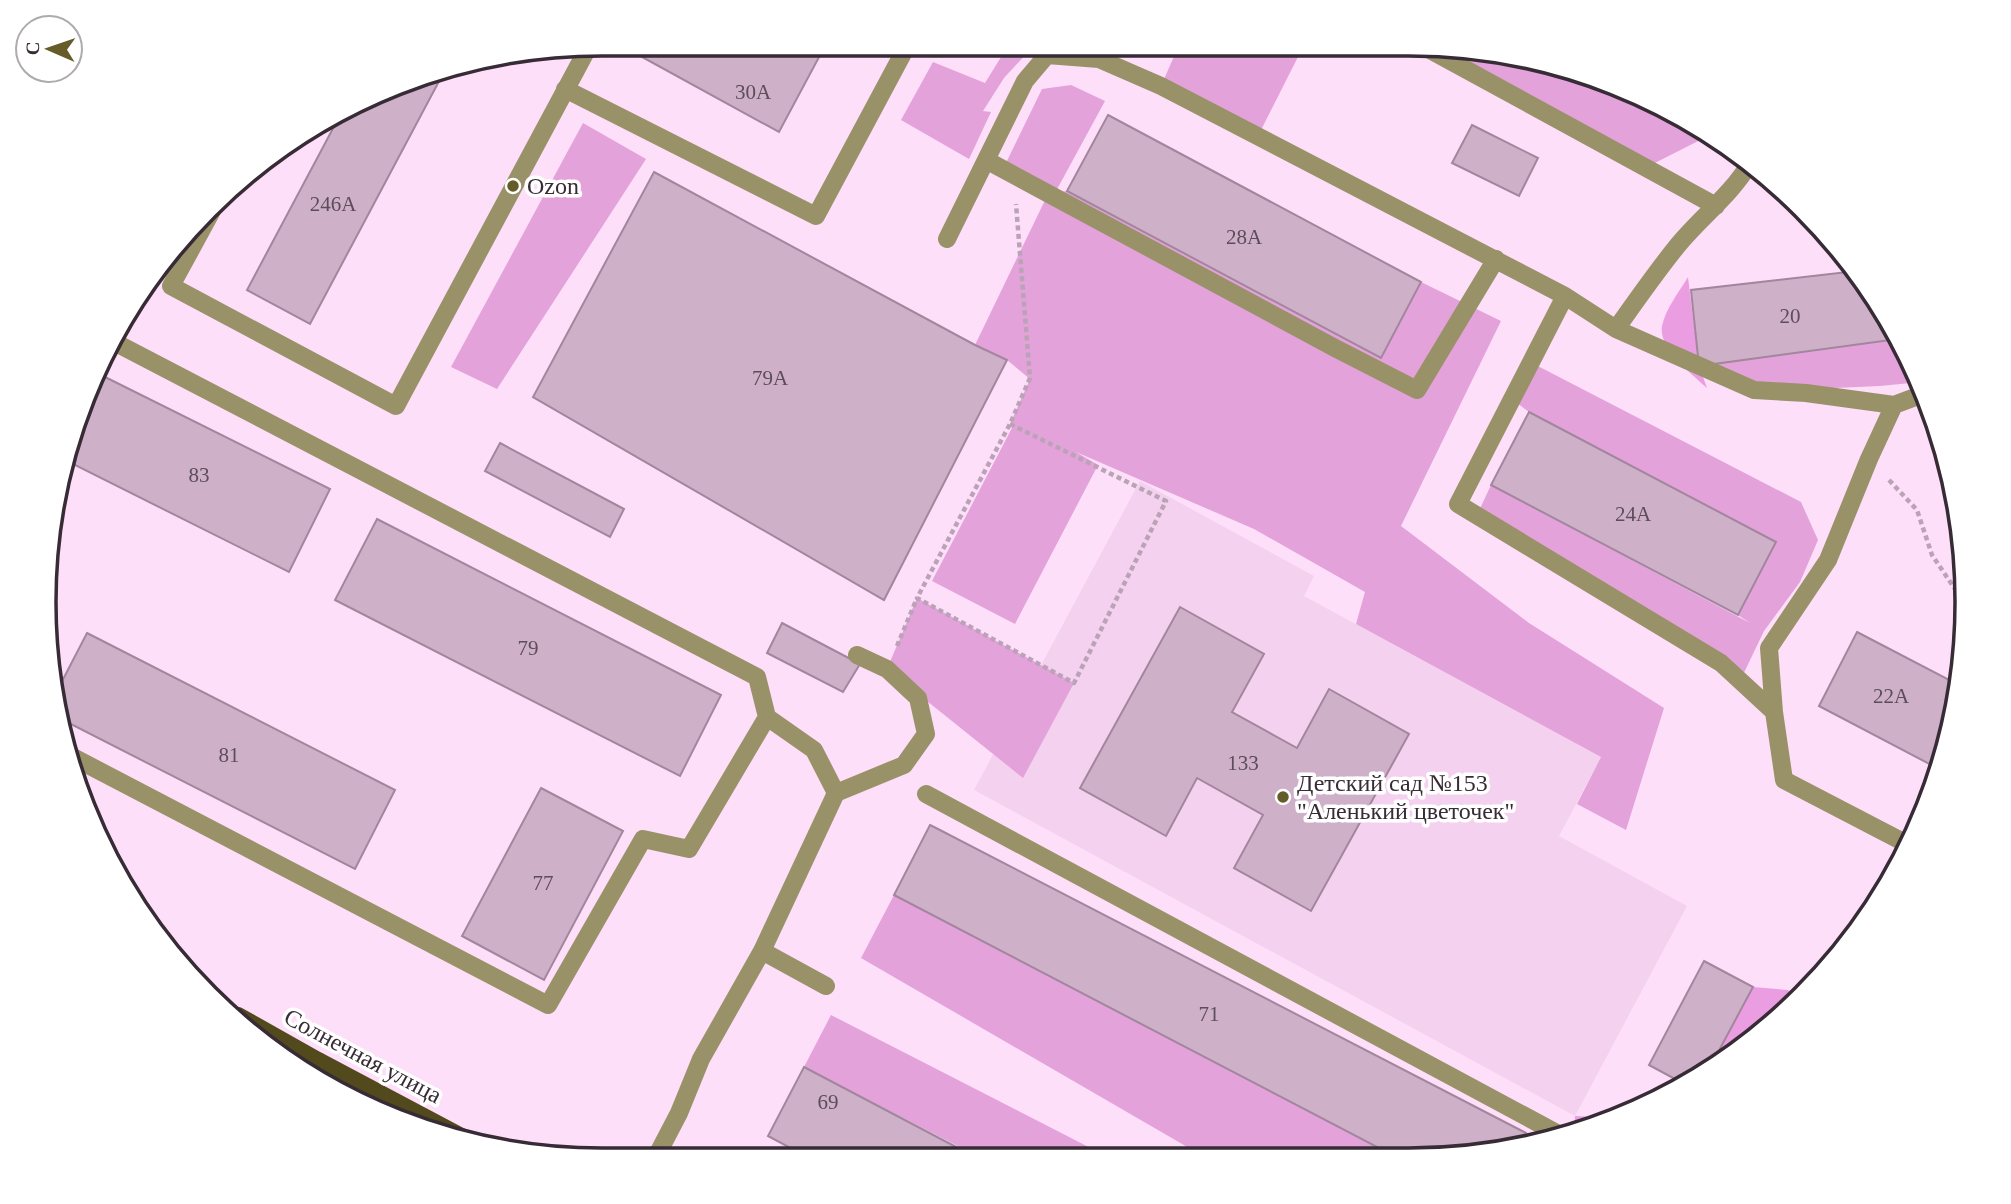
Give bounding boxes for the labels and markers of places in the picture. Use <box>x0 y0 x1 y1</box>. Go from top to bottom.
place label: Ozon <box>527 173 579 199</box>
marker: Ozon <box>505 178 521 194</box>
place label: Детский сад №153 "Аленький цветочек" <box>1297 770 1514 824</box>
marker: Детский сад №153 "Аленький цветочек" <box>1275 789 1291 805</box>

